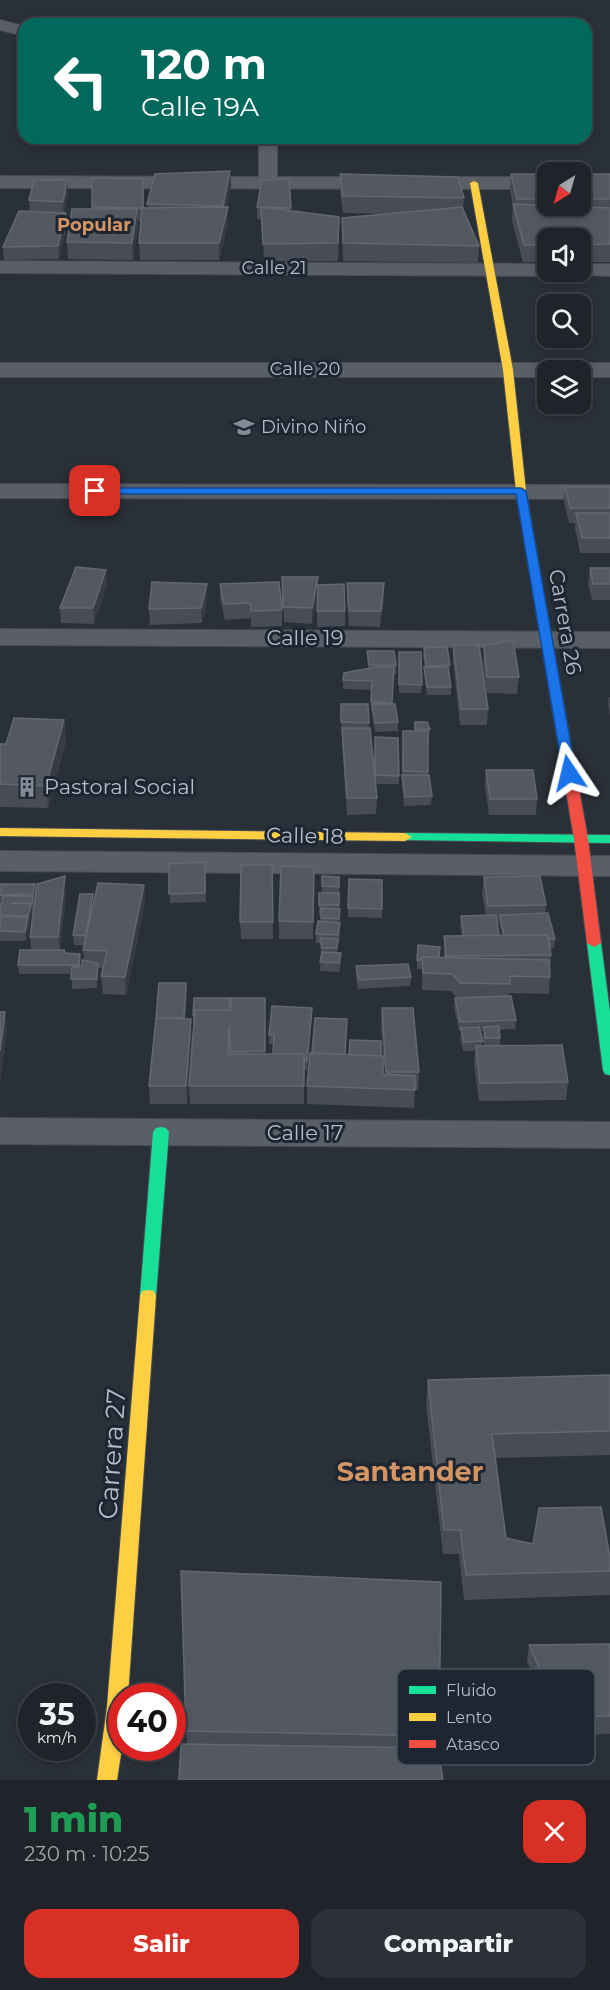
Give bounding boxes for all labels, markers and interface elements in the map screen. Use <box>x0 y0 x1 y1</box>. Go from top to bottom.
text: 120 m <box>141 38 267 90</box>
icon: left <box>42 42 120 120</box>
text: Calle 19A <box>141 90 259 123</box>
north arrow <box>537 162 591 216</box>
map controls <box>537 162 591 414</box>
district label: Popular <box>57 214 131 236</box>
button: sound <box>537 228 591 282</box>
street label: Calle 21 <box>241 257 307 279</box>
button: search <box>537 294 591 348</box>
street label: Calle 20 <box>270 358 340 380</box>
button: layers <box>537 360 591 414</box>
school or university icon: Divino Niño <box>232 415 256 439</box>
place label: Divino Niño <box>261 416 366 438</box>
pin <box>69 465 120 516</box>
icon: arrive <box>78 474 111 507</box>
street label: Carrera 26 <box>544 567 587 677</box>
street label: Calle 19 <box>267 625 343 650</box>
position arrow <box>537 741 601 805</box>
place label: Pastoral Social <box>44 774 195 799</box>
building icon: Pastoral Social <box>15 775 39 799</box>
street label: Calle 18 <box>266 822 344 849</box>
street label: Calle 17 <box>267 1120 343 1145</box>
street label: Carrera 27 <box>91 1387 133 1521</box>
district label: Santander <box>337 1455 483 1488</box>
legend <box>397 1669 595 1765</box>
text: Fluido <box>446 1681 496 1700</box>
speed limit sign: 40 <box>108 1683 186 1761</box>
text: 35 <box>39 1696 75 1733</box>
text: Lento <box>446 1708 492 1727</box>
text: km/h <box>37 1728 77 1747</box>
text: Atasco <box>446 1735 500 1754</box>
text: 1 min <box>24 1797 123 1841</box>
button: close <box>523 1800 586 1863</box>
text: 230 m · 10:25 <box>24 1842 149 1866</box>
button: Salir <box>24 1909 299 1978</box>
button: Compartir <box>311 1909 586 1978</box>

